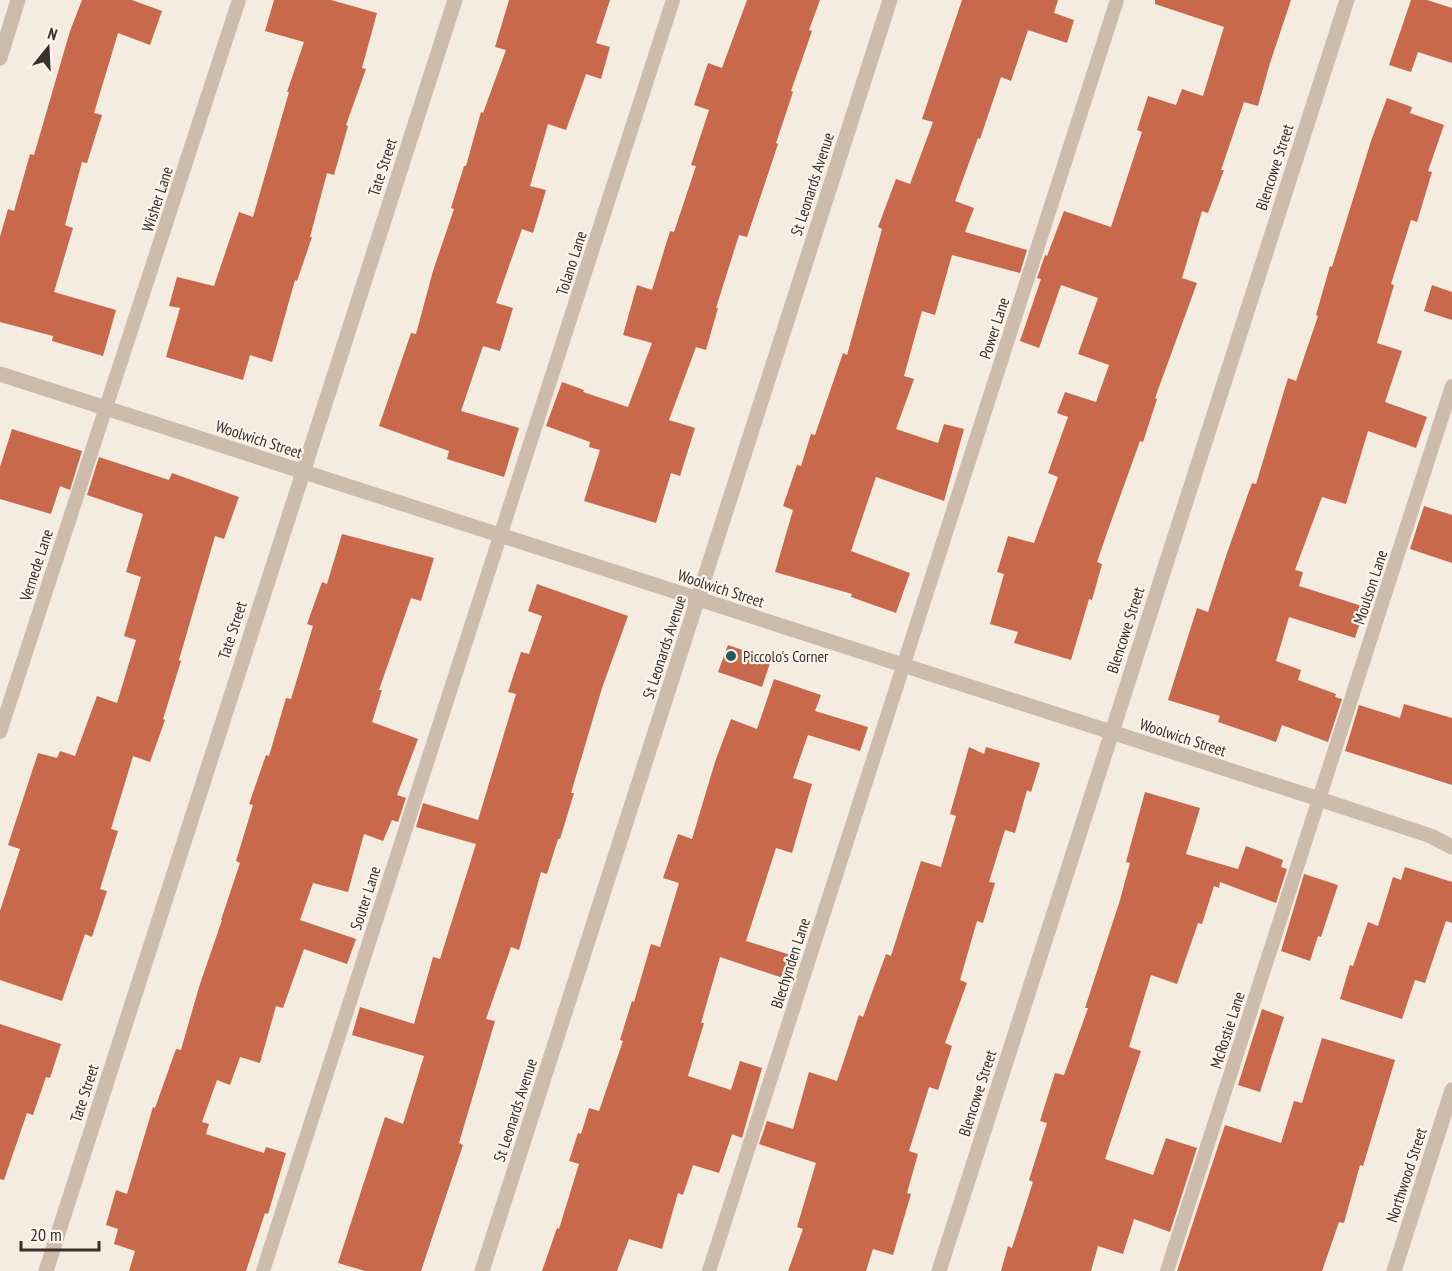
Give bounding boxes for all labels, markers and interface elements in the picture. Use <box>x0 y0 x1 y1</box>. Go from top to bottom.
north arrow <box>18 18 78 78</box>
text: N <box>45 23 60 45</box>
street label: Blencowe Street <box>1251 121 1298 213</box>
street label: St Leonards Avenue <box>786 130 838 238</box>
street label: Tate Street <box>363 135 401 198</box>
street label: Wisher Lane <box>137 164 177 234</box>
street label: Tolano Lane <box>551 228 591 298</box>
street label: Power Lane <box>975 295 1013 361</box>
street label: Woolwich Street <box>213 416 305 463</box>
street label: Vernede Lane <box>15 526 57 605</box>
street label: Moulson Lane <box>1349 547 1391 627</box>
street label: Woolwich Street <box>675 565 767 612</box>
street label: Blencowe Street <box>1102 584 1149 676</box>
street label: St Leonards Avenue <box>638 593 690 701</box>
street label: Tate Street <box>213 598 251 661</box>
place label: Piccolo's Corner <box>743 646 829 666</box>
marker: Piccolo's Corner <box>724 649 738 663</box>
street label: Woolwich Street <box>1137 714 1229 761</box>
street label: Souter Lane <box>345 864 385 932</box>
street label: Blechynden Lane <box>766 915 814 1011</box>
street label: McRostie Lane <box>1205 989 1249 1071</box>
street label: Blencowe Street <box>954 1047 1001 1139</box>
street label: St Leonards Avenue <box>489 1056 541 1164</box>
street label: Tate Street <box>65 1061 103 1124</box>
street label: Northwood Street <box>1381 1125 1431 1225</box>
scale bar <box>21 1214 99 1252</box>
text: 20 m <box>30 1223 62 1246</box>

